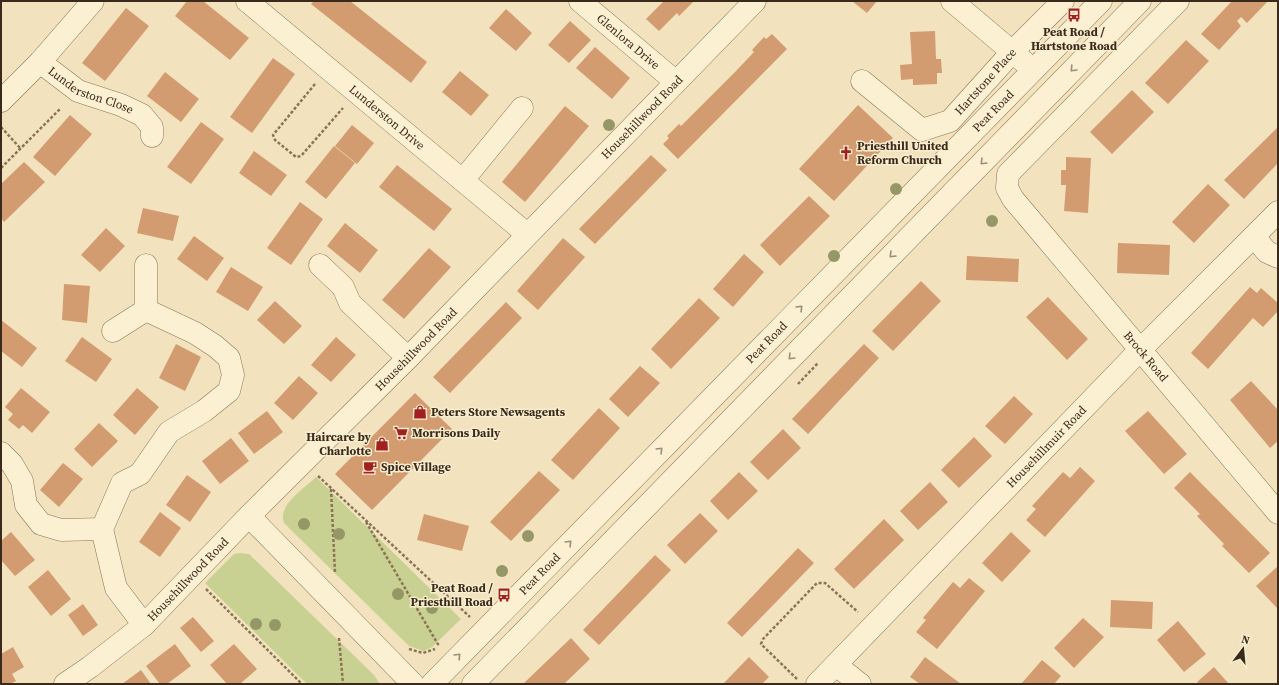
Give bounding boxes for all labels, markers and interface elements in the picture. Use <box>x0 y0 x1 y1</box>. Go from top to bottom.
bus stop icon: Peat Road / Hartstone Road <box>1066 7 1082 23</box>
street label: Glenlora Drive <box>593 10 663 73</box>
place label: Peat Road / Hartstone Road <box>1031 24 1117 54</box>
street label: Hartstone Place <box>951 45 1020 118</box>
street label: Lunderston Close <box>45 63 136 118</box>
one-way arrow <box>1071 64 1078 72</box>
street label: Househillwood Road <box>598 72 687 162</box>
street label: Lunderston Drive <box>346 81 428 154</box>
street label: Peat Road <box>969 86 1018 136</box>
place label: Priesthill United Reform Church <box>857 138 948 168</box>
church icon: Priesthill United Reform Church <box>838 145 854 161</box>
one-way arrow <box>980 157 988 165</box>
one-way arrow <box>889 250 897 258</box>
street label: Househillwood Road <box>372 304 461 394</box>
one-way arrow <box>795 305 803 313</box>
street label: Peat Road <box>742 318 791 367</box>
street label: Brock Road <box>1120 328 1172 385</box>
one-way arrow <box>788 352 795 360</box>
street label: Househillmuir Road <box>1003 402 1090 491</box>
shop icon: Peters Store Newsagents <box>412 404 428 420</box>
place label: Peters Store Newsagents <box>431 404 566 420</box>
supermarket icon: Morrisons Daily <box>393 425 409 441</box>
place label: Morrisons Daily <box>412 425 501 441</box>
place label: Haircare by Charlotte <box>306 429 372 459</box>
shop icon: Haircare by Charlotte <box>374 436 390 452</box>
one-way arrow <box>655 447 663 455</box>
cafe icon: Spice Village <box>362 459 378 475</box>
place label: Spice Village <box>381 459 451 475</box>
street label: Househillwood Road <box>144 534 232 625</box>
one-way arrow <box>564 540 572 548</box>
street label: Peat Road <box>516 549 564 598</box>
place label: Peat Road / Priesthill Road <box>411 580 493 610</box>
bus stop icon: Peat Road / Priesthill Road <box>496 587 512 603</box>
north arrow <box>1223 629 1263 669</box>
text: N <box>1240 632 1252 648</box>
one-way arrow <box>453 653 461 661</box>

